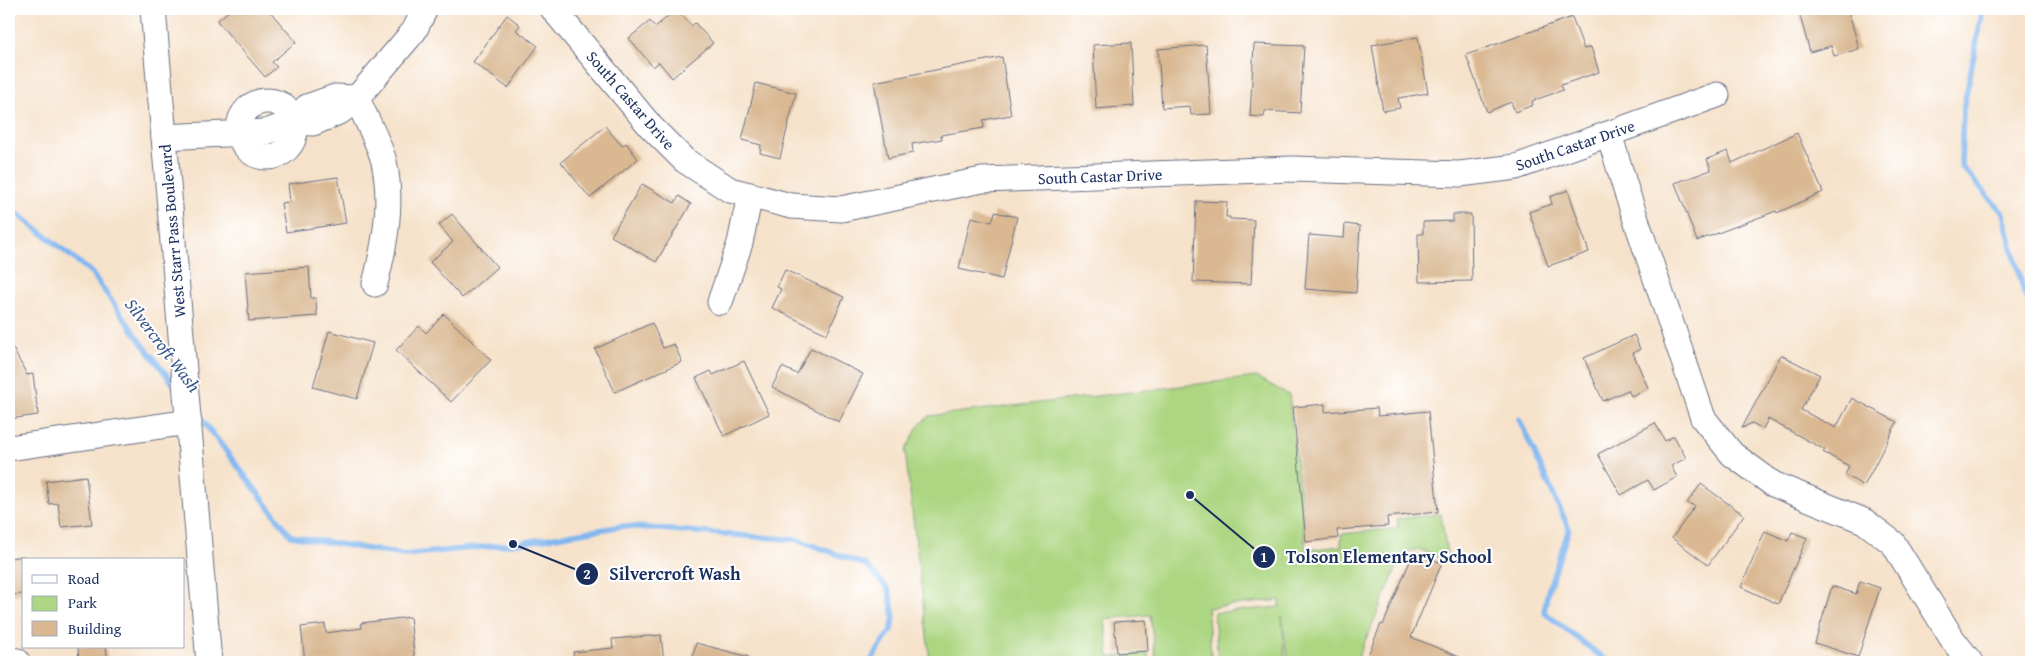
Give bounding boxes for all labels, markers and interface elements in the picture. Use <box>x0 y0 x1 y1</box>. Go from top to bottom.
street label: South Castar Drive <box>581 45 681 155</box>
street label: South Castar Drive <box>1512 113 1638 177</box>
street label: West Starr Pass Boulevard <box>152 143 192 319</box>
street label: South Castar Drive <box>1037 162 1163 190</box>
water label: Silvercroft Wash <box>118 292 208 398</box>
callout: Tolson Elementary School <box>1251 541 1503 574</box>
text: Tolson Elementary School <box>1286 543 1493 570</box>
text: 1 <box>1260 546 1268 567</box>
callout: Silvercroft Wash <box>574 557 751 590</box>
legend <box>22 558 185 648</box>
text: Silvercroft Wash <box>609 560 741 587</box>
text: 2 <box>583 563 591 584</box>
text: Road <box>68 568 99 589</box>
text: Park <box>68 592 97 613</box>
text: Building <box>68 618 122 639</box>

